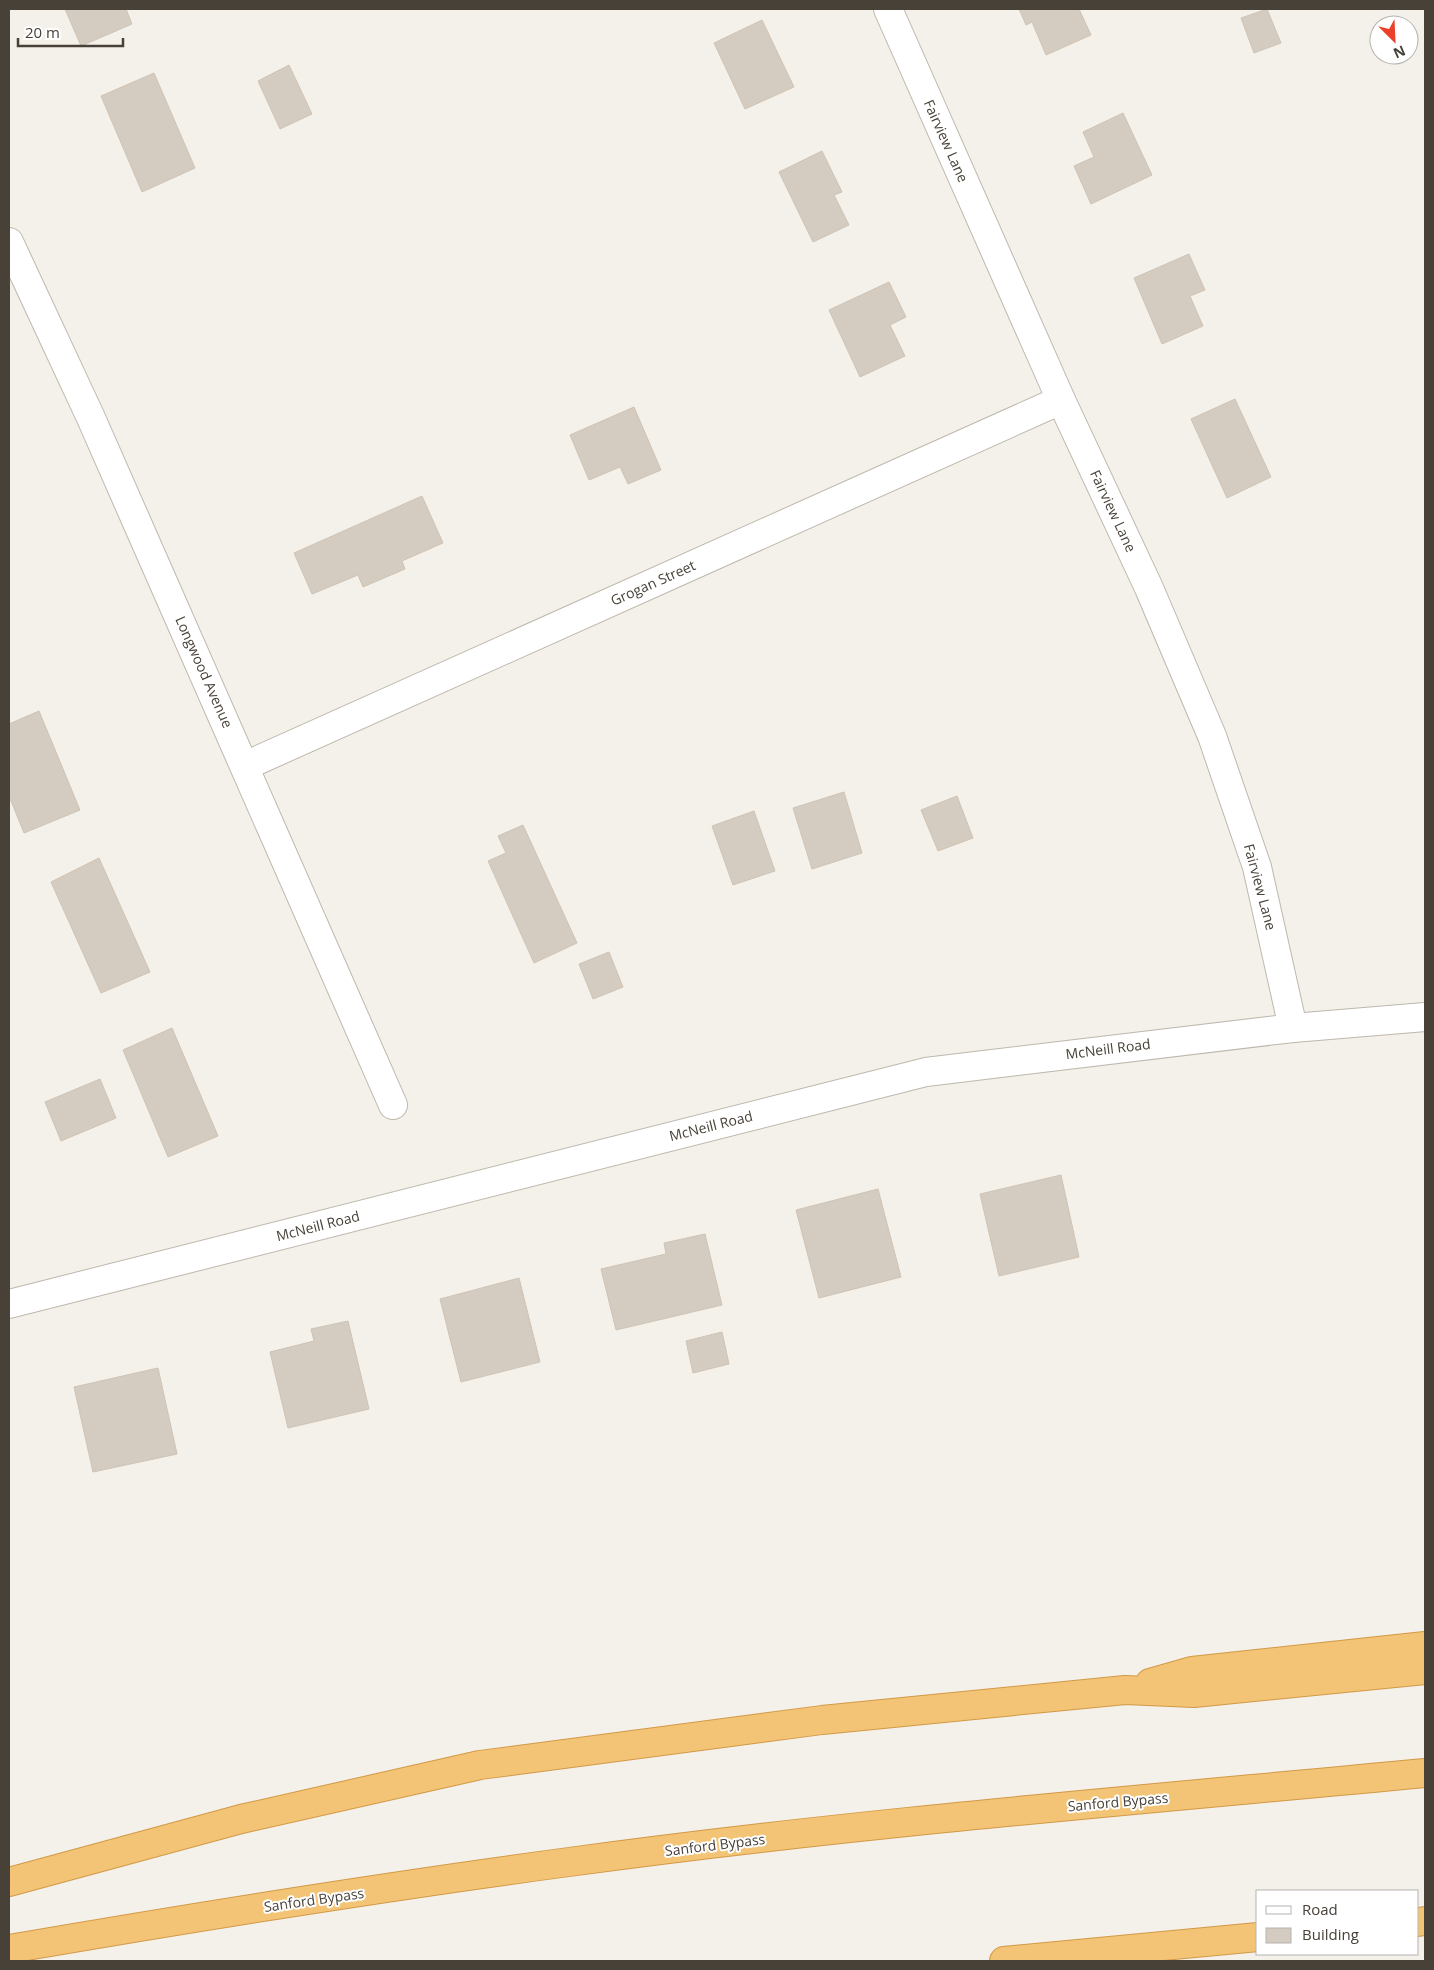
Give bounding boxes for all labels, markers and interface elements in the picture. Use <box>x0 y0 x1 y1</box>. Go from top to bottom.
scale bar <box>18 15 122 47</box>
north arrow <box>1369 15 1419 65</box>
text: 20 m <box>25 22 60 42</box>
text: N <box>1390 41 1409 63</box>
street label: Fairview Lane <box>920 96 973 185</box>
street label: Fairview Lane <box>1086 467 1141 555</box>
street label: Grogan Street <box>607 555 698 610</box>
street label: Longwood Avenue <box>171 613 238 731</box>
street label: Fairview Lane <box>1240 842 1281 932</box>
street label: McNeill Road <box>1064 1034 1151 1063</box>
street label: McNeill Road <box>667 1106 755 1145</box>
street label: McNeill Road <box>274 1206 362 1245</box>
street label: Sanford Bypass <box>1067 1788 1169 1815</box>
street label: Sanford Bypass <box>664 1829 766 1860</box>
street label: Sanford Bypass <box>263 1883 366 1916</box>
legend <box>1256 1890 1419 1955</box>
text: Road <box>1302 1899 1338 1919</box>
text: Building <box>1302 1924 1359 1944</box>

